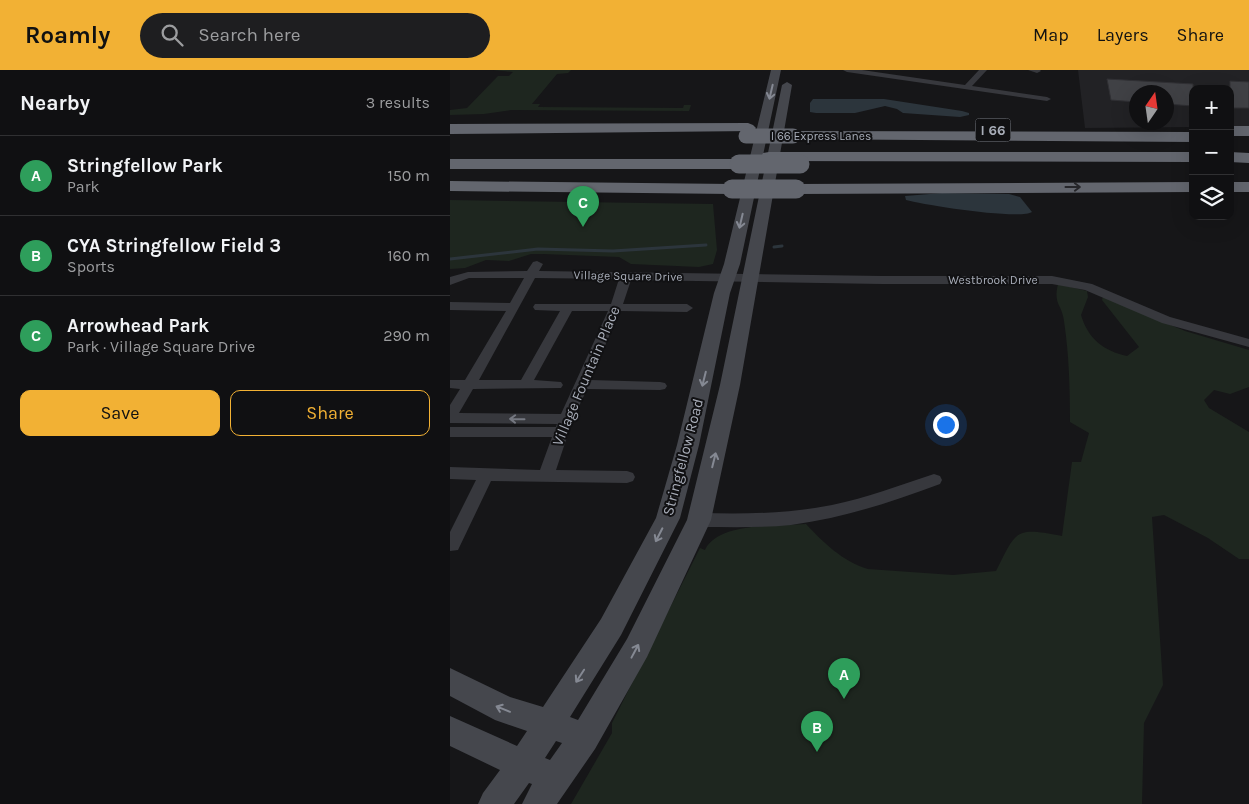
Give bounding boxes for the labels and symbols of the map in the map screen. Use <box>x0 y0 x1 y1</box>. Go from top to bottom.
one-way arrow <box>766 83 775 99</box>
north arrow <box>1129 85 1174 130</box>
road number: I 66 <box>976 118 1010 142</box>
street label: I 66 Express Lanes <box>771 129 871 143</box>
one-way arrow <box>1064 182 1080 192</box>
pin: C <box>567 186 599 227</box>
one-way arrow <box>736 213 745 229</box>
street label: Village Square Drive <box>573 268 683 284</box>
street label: Westbrook Drive <box>948 273 1038 287</box>
street label: Village Fountain Place <box>548 303 624 449</box>
one-way arrow <box>698 370 708 386</box>
street label: Stringfellow Road <box>659 396 707 518</box>
your location <box>933 412 959 438</box>
one-way arrow <box>509 414 526 424</box>
one-way arrow <box>710 452 719 468</box>
one-way arrow <box>654 527 663 542</box>
one-way arrow <box>630 643 640 658</box>
pin: A <box>828 658 860 699</box>
one-way arrow <box>574 669 584 683</box>
one-way arrow <box>496 703 511 713</box>
pin: B <box>801 711 833 752</box>

